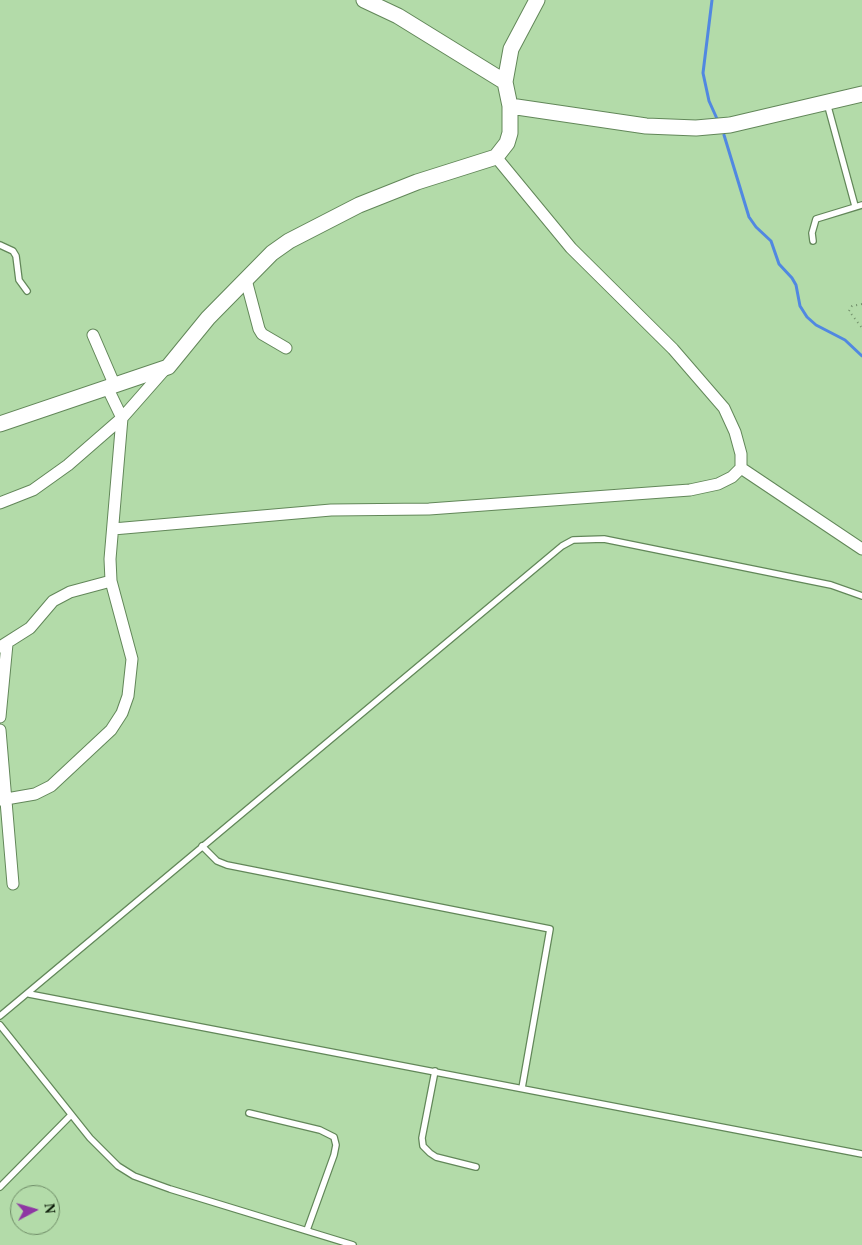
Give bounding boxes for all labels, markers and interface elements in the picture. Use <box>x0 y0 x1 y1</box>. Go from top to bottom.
north arrow <box>10 1185 60 1235</box>
text: N <box>41 1203 57 1214</box>

